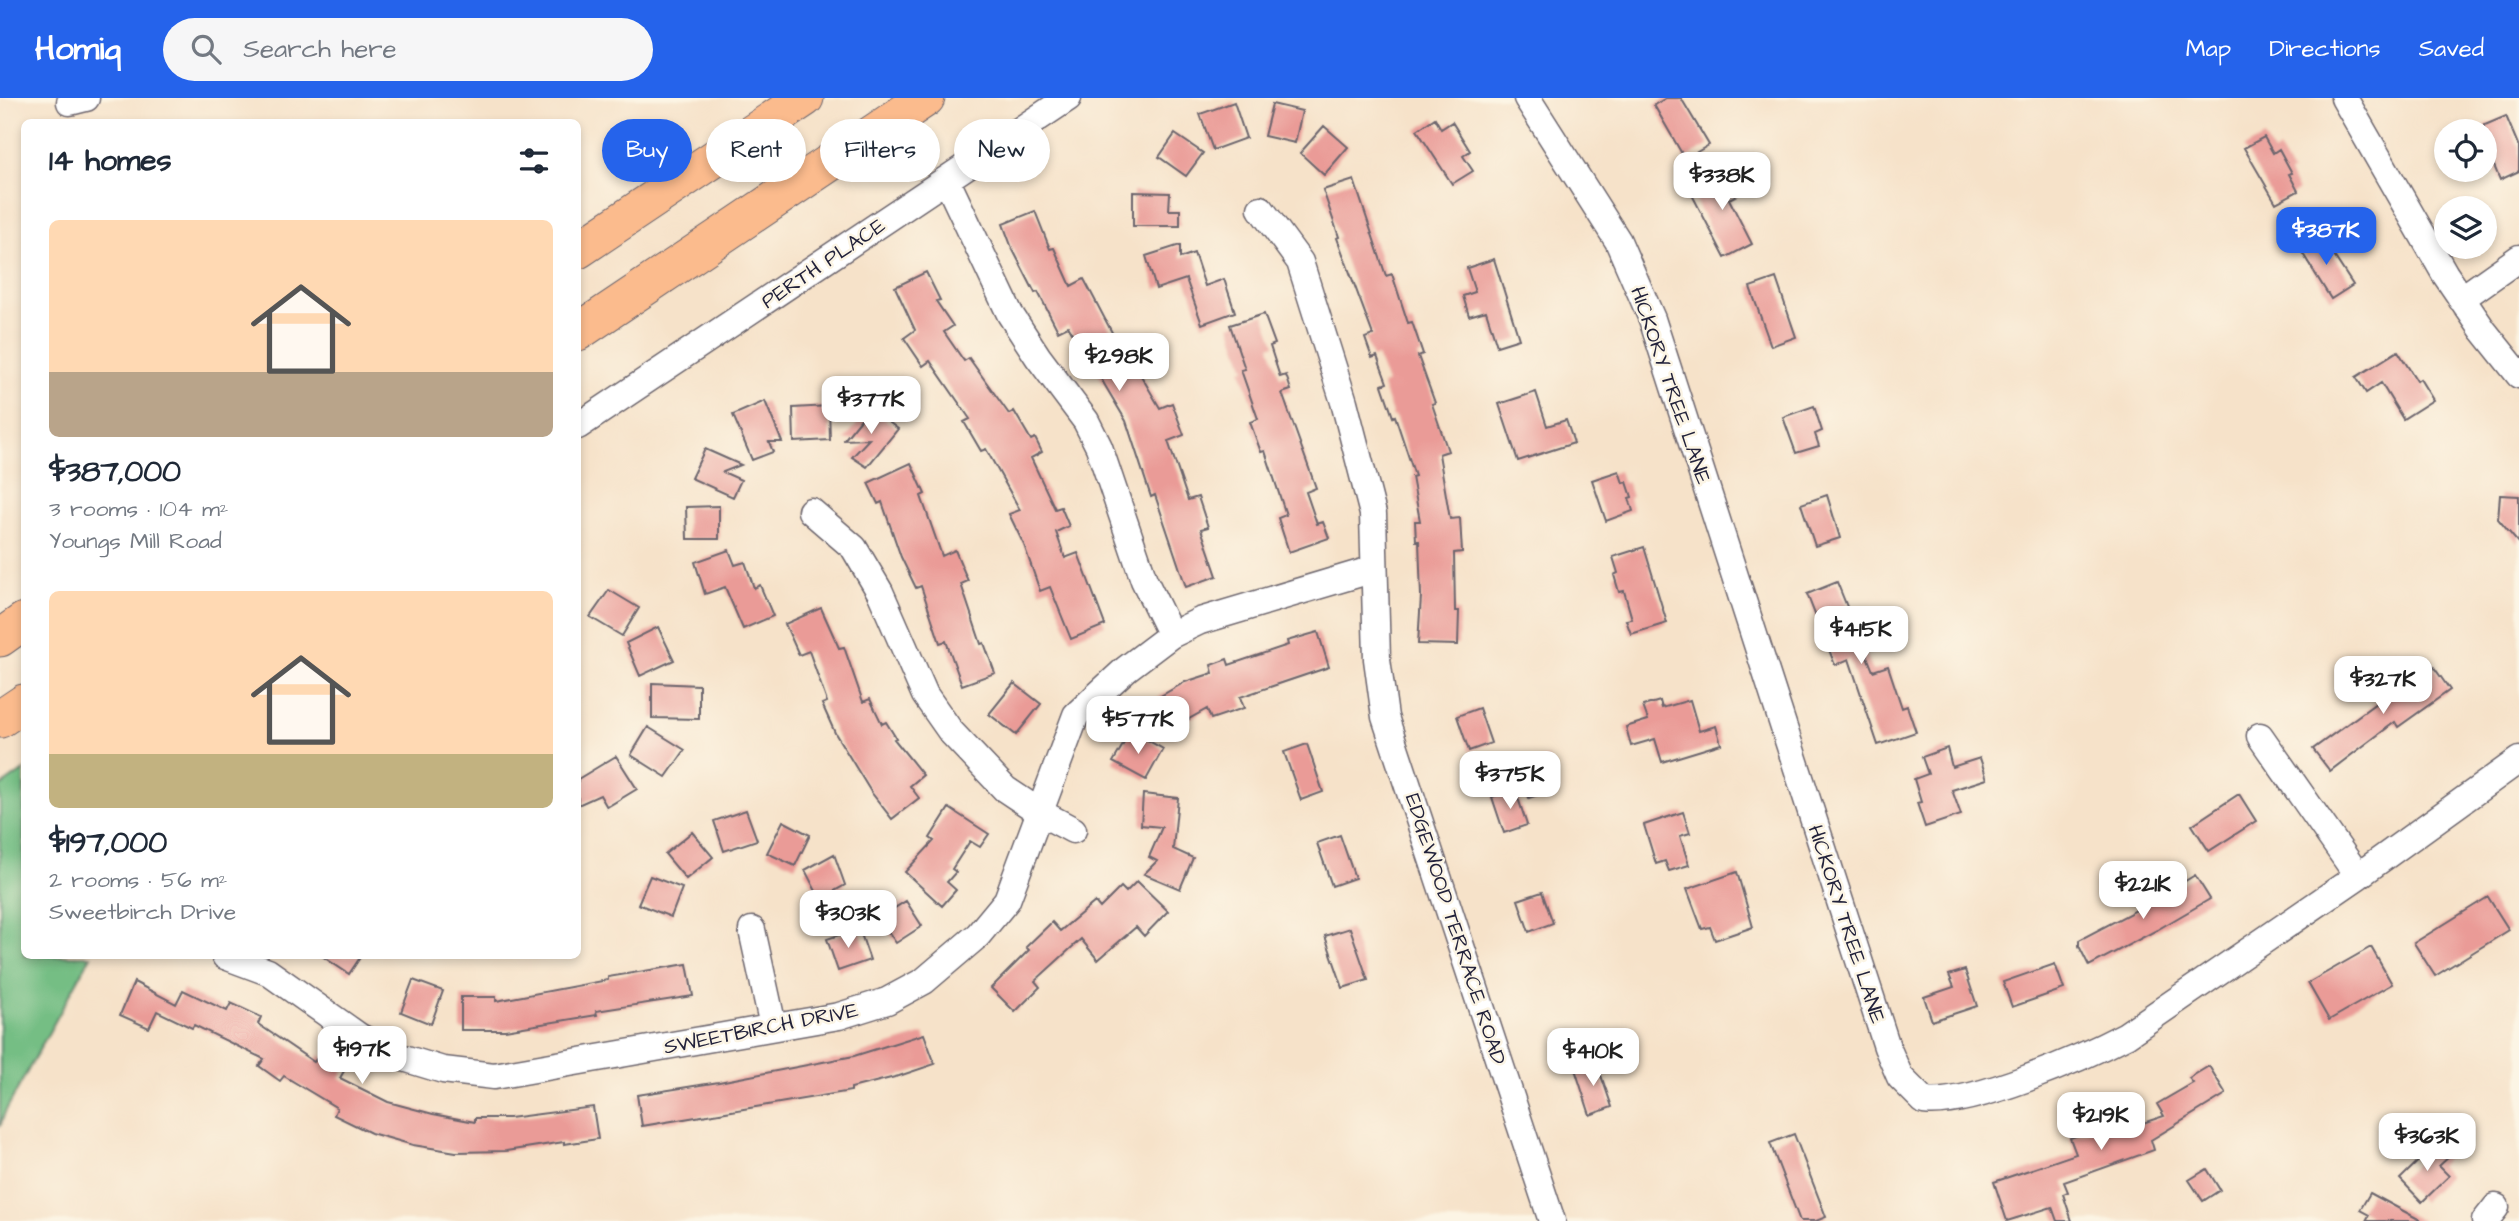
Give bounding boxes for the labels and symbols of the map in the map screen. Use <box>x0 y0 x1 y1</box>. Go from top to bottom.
pin: $338K <box>1673 152 1771 212</box>
pin: $387K <box>2277 208 2375 267</box>
street label: PERTH PLACE <box>756 211 891 316</box>
street label: HICKORY TREE LANE <box>1623 283 1718 488</box>
pin: $298K <box>1070 334 1168 393</box>
pin: $377K <box>822 376 920 436</box>
pin: $415K <box>1812 606 1910 666</box>
pin: $327K <box>2334 656 2432 716</box>
pin: $577K <box>1089 696 1187 756</box>
pin: $375K <box>1461 752 1559 811</box>
street label: EDGEWOOD TERRACE ROAD <box>1398 790 1513 1069</box>
street label: HICKORY TREE LANE <box>1801 821 1892 1028</box>
pin: $221K <box>2094 862 2192 921</box>
pin: $303K <box>799 890 897 950</box>
street label: SWEETBIRCH DRIVE <box>661 995 861 1062</box>
pin: $197K <box>313 1026 411 1086</box>
pin: $410K <box>1544 1028 1642 1088</box>
pin: $219K <box>2052 1093 2150 1152</box>
pin: $363K <box>2378 1114 2476 1173</box>

